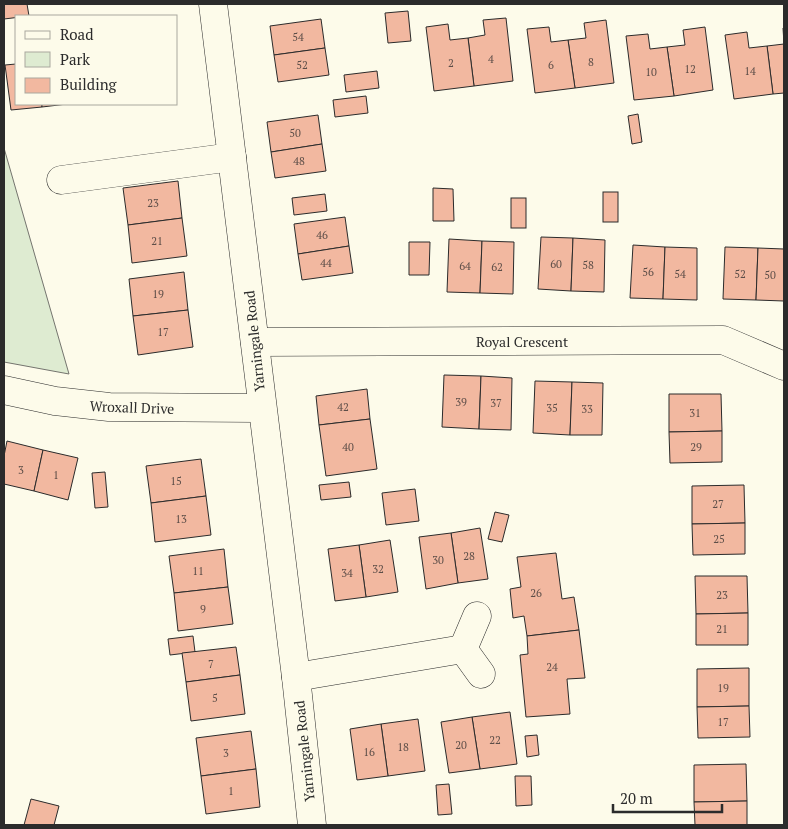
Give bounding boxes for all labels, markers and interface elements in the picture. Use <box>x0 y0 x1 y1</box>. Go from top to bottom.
legend <box>15 15 178 105</box>
text: Road <box>60 24 93 44</box>
house number: 54 <box>292 30 304 44</box>
text: Park <box>60 49 90 69</box>
house number: 4 <box>488 52 494 66</box>
house number: 8 <box>588 55 594 69</box>
house number: 2 <box>448 56 454 70</box>
house number: 52 <box>296 58 308 72</box>
house number: 6 <box>548 58 554 72</box>
house number: 12 <box>684 62 696 76</box>
house number: 14 <box>744 64 756 78</box>
house number: 10 <box>645 65 657 79</box>
text: Building <box>60 74 118 94</box>
house number: 50 <box>289 126 301 140</box>
house number: 48 <box>293 154 305 168</box>
house number: 23 <box>147 196 159 210</box>
house number: 46 <box>316 228 328 242</box>
house number: 21 <box>151 234 163 248</box>
house number: 44 <box>320 256 332 270</box>
house number: 60 <box>550 257 562 271</box>
house number: 58 <box>582 258 594 272</box>
house number: 64 <box>459 259 471 273</box>
house number: 62 <box>491 260 503 274</box>
house number: 56 <box>642 265 654 279</box>
house number: 54 <box>674 267 686 281</box>
house number: 52 <box>734 267 746 281</box>
house number: 50 <box>764 268 776 282</box>
house number: 19 <box>152 287 164 301</box>
street label: Yarningale Road <box>239 289 269 392</box>
house number: 17 <box>157 325 169 339</box>
street label: Royal Crescent <box>476 332 569 351</box>
house number: 39 <box>455 395 467 409</box>
street label: Wroxall Drive <box>89 396 175 418</box>
house number: 37 <box>490 396 502 410</box>
house number: 42 <box>337 400 349 414</box>
house number: 35 <box>546 401 558 415</box>
house number: 33 <box>581 402 593 416</box>
house number: 31 <box>689 406 701 420</box>
house number: 40 <box>342 440 354 454</box>
house number: 29 <box>690 440 702 454</box>
house number: 3 <box>18 463 24 477</box>
house number: 1 <box>53 468 59 482</box>
house number: 15 <box>170 474 182 488</box>
house number: 27 <box>712 497 724 511</box>
house number: 13 <box>175 512 187 526</box>
house number: 25 <box>713 532 725 546</box>
house number: 28 <box>463 549 475 563</box>
house number: 30 <box>432 553 444 567</box>
house number: 32 <box>372 562 384 576</box>
house number: 11 <box>192 564 204 578</box>
house number: 34 <box>341 566 353 580</box>
house number: 26 <box>530 586 542 600</box>
house number: 23 <box>716 588 728 602</box>
house number: 9 <box>200 602 206 616</box>
house number: 21 <box>716 622 728 636</box>
house number: 7 <box>208 657 214 671</box>
house number: 24 <box>546 660 558 674</box>
house number: 19 <box>717 681 729 695</box>
house number: 5 <box>212 691 218 705</box>
street label: Yarningale Road <box>289 699 319 802</box>
house number: 17 <box>717 715 729 729</box>
house number: 22 <box>489 733 501 747</box>
house number: 20 <box>455 738 467 752</box>
house number: 18 <box>397 740 409 754</box>
house number: 16 <box>363 745 375 759</box>
house number: 3 <box>223 746 229 760</box>
scale bar <box>613 782 722 814</box>
house number: 1 <box>228 784 234 798</box>
text: 20 m <box>620 788 653 808</box>

